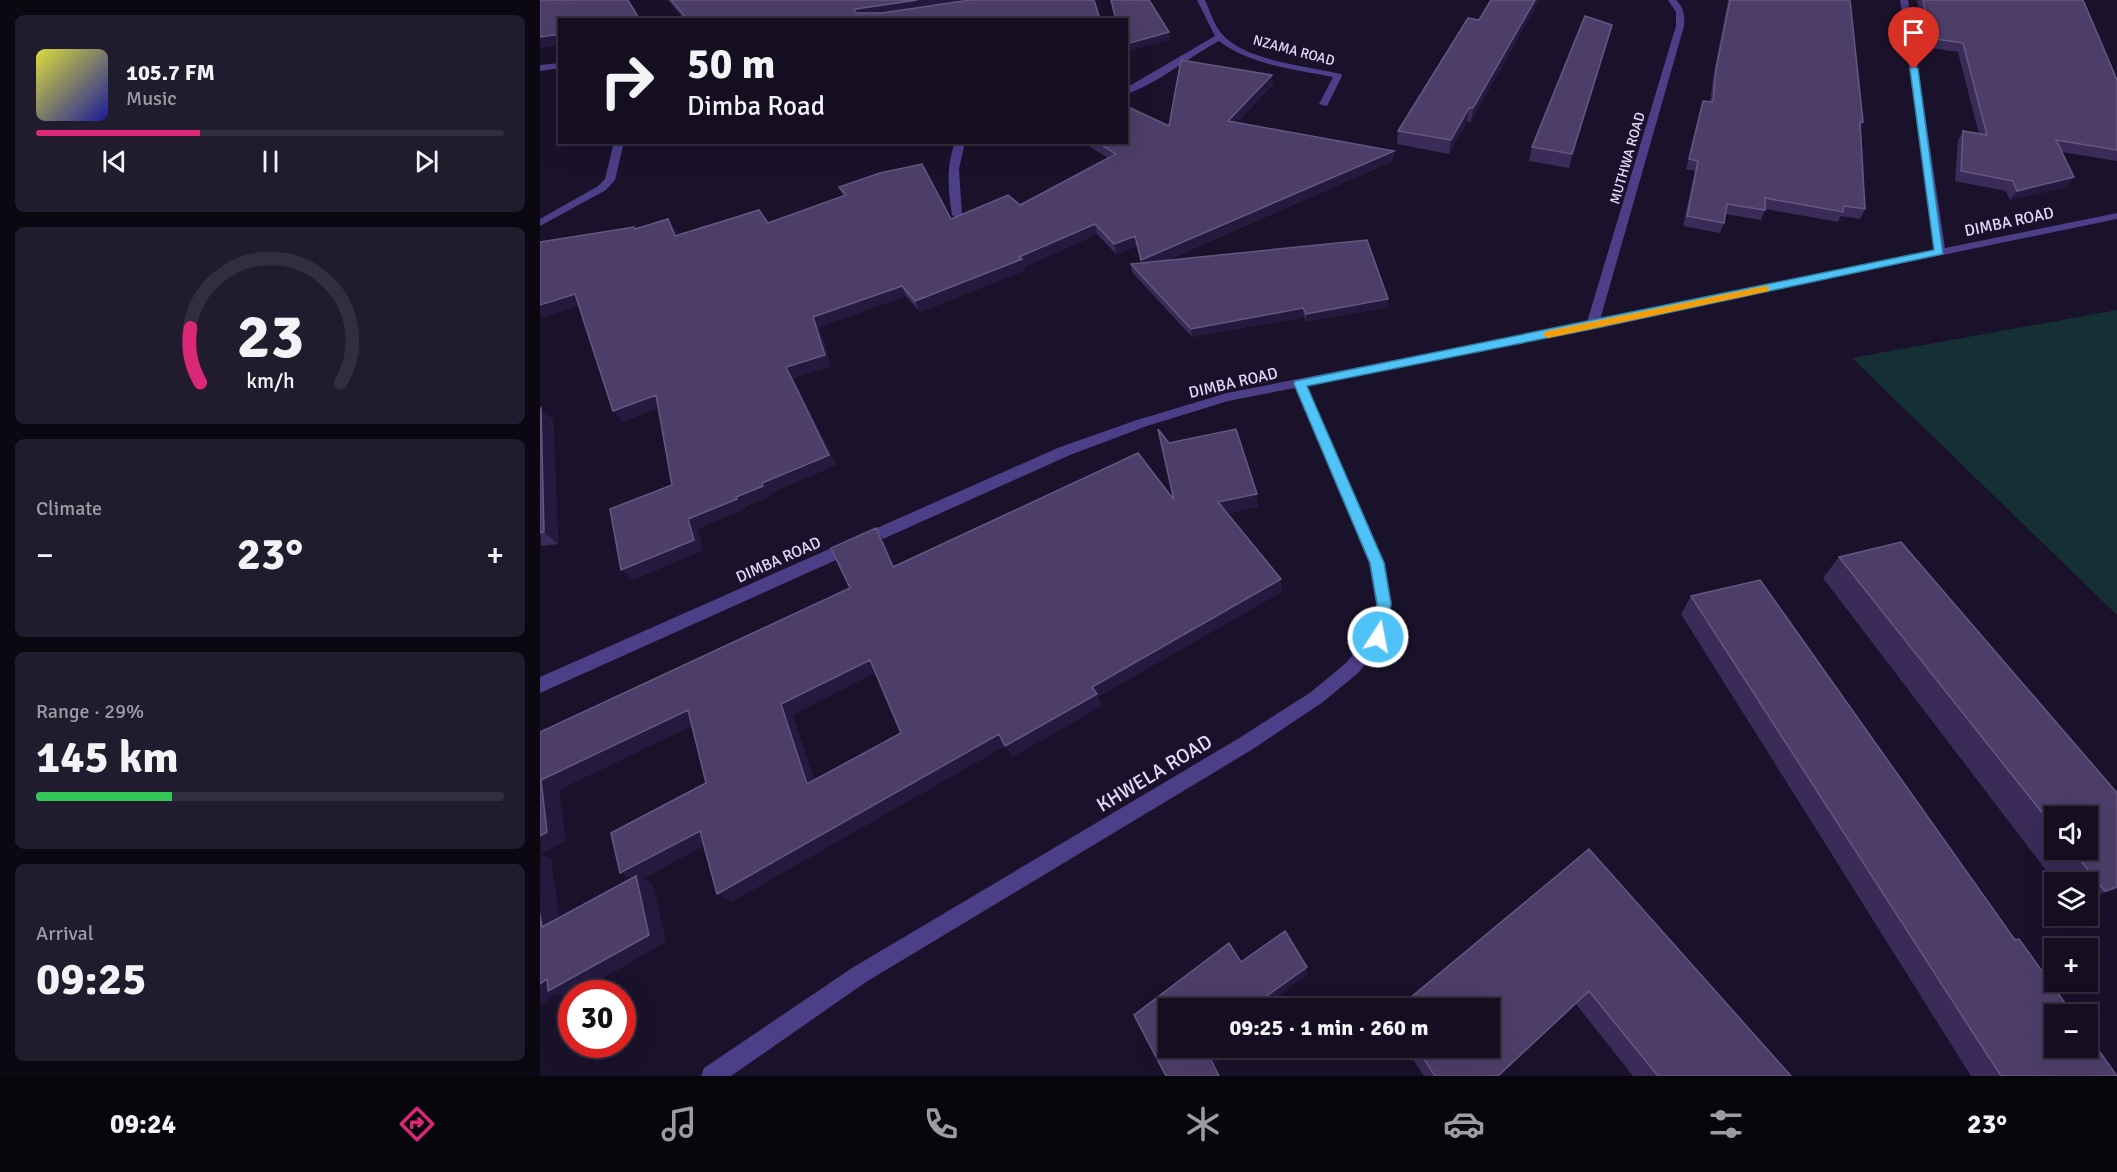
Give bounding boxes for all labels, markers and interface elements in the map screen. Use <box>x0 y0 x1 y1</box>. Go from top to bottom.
pin <box>1888 7 1939 69</box>
icon: arrive <box>1897 16 1930 49</box>
street label: NZAMA ROAD <box>1251 31 1337 70</box>
text: 50 m <box>687 39 776 90</box>
icon: right <box>588 42 666 120</box>
text: 105.7 FM <box>126 59 215 86</box>
text: Music <box>126 86 177 111</box>
text: Dimba Road <box>687 90 825 123</box>
street label: MUTHWA ROAD <box>1606 110 1649 206</box>
icon: previous <box>98 145 131 178</box>
icon: pause <box>254 145 287 178</box>
icon: next <box>410 145 443 178</box>
street label: DIMBA ROAD <box>1963 203 2056 241</box>
text: 23 <box>236 298 304 375</box>
street label: DIMBA ROAD <box>1187 363 1280 403</box>
text: km/h <box>246 368 294 394</box>
text: Climate <box>36 496 102 521</box>
text: 23° <box>237 527 303 582</box>
street label: DIMBA ROAD <box>733 532 824 588</box>
text: − <box>36 535 54 576</box>
text: + <box>486 535 504 576</box>
position arrow <box>1346 605 1410 669</box>
text: Range · 29% <box>36 699 144 724</box>
street label: KHWELA ROAD <box>1092 729 1217 818</box>
text: 145 km <box>36 730 179 785</box>
map controls <box>2044 806 2098 1058</box>
button: sound <box>2044 806 2098 860</box>
button: layers <box>2044 872 2098 926</box>
text: Arrival <box>36 921 94 946</box>
button: + <box>2044 938 2098 992</box>
text: 09:25 <box>36 952 146 1007</box>
speed limit sign: 30 <box>558 980 636 1058</box>
button: − <box>2044 1004 2098 1058</box>
text: 09:25 · 1 min · 260 m <box>1229 1014 1429 1041</box>
icon: directions <box>396 1103 438 1145</box>
icon: music <box>658 1103 700 1145</box>
icon: phone <box>920 1103 962 1145</box>
icon: climate <box>1182 1103 1224 1145</box>
icon: car <box>1443 1103 1485 1145</box>
icon: filters <box>1705 1103 1747 1145</box>
text: 09:24 <box>110 1108 176 1141</box>
text: 23° <box>1967 1108 2007 1141</box>

